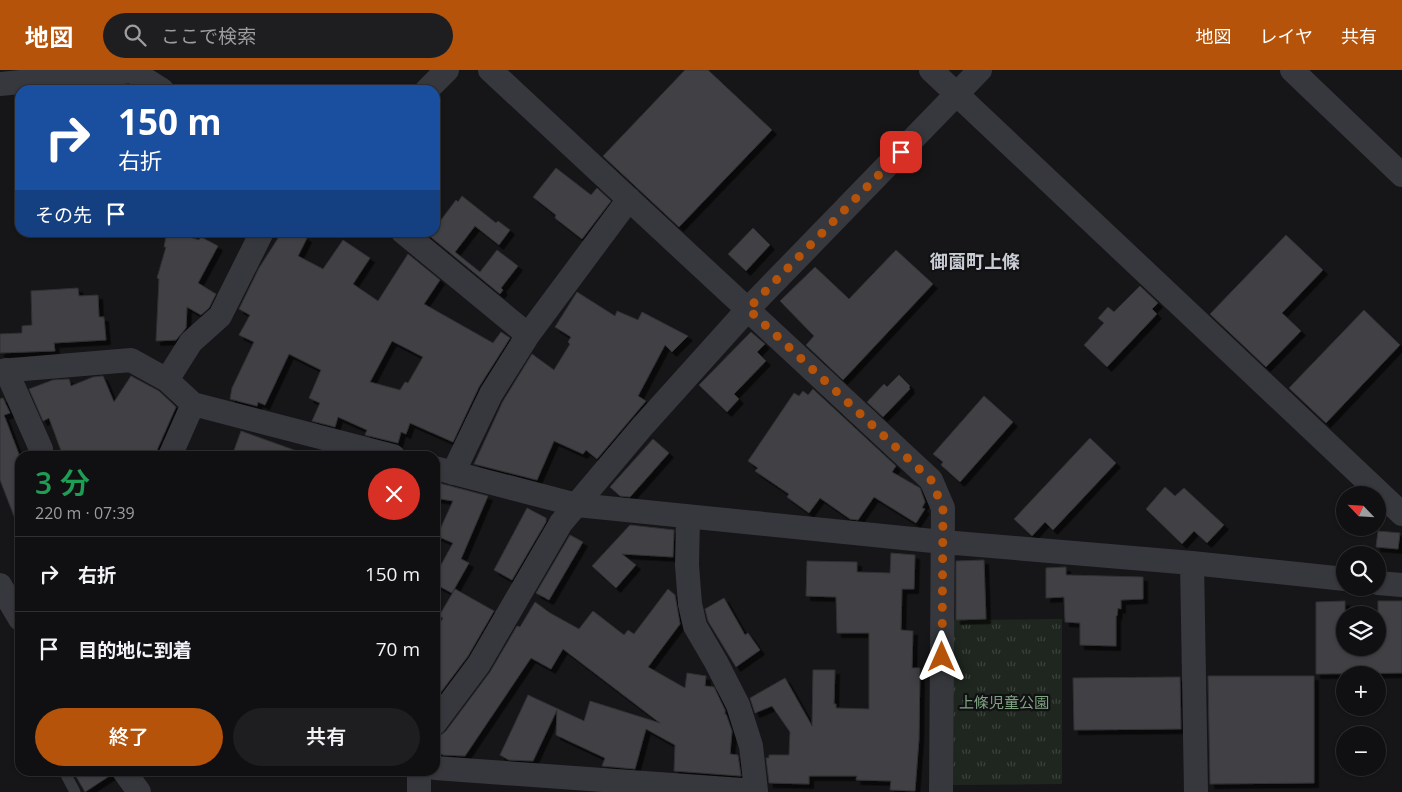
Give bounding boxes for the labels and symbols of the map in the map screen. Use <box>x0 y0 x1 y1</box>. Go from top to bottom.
pin <box>880 131 922 173</box>
district label: 御薗町上條 <box>929 249 1020 273</box>
north arrow <box>1336 486 1386 536</box>
position arrow <box>915 630 967 682</box>
park label: 上條児童公園 <box>959 692 1049 712</box>

